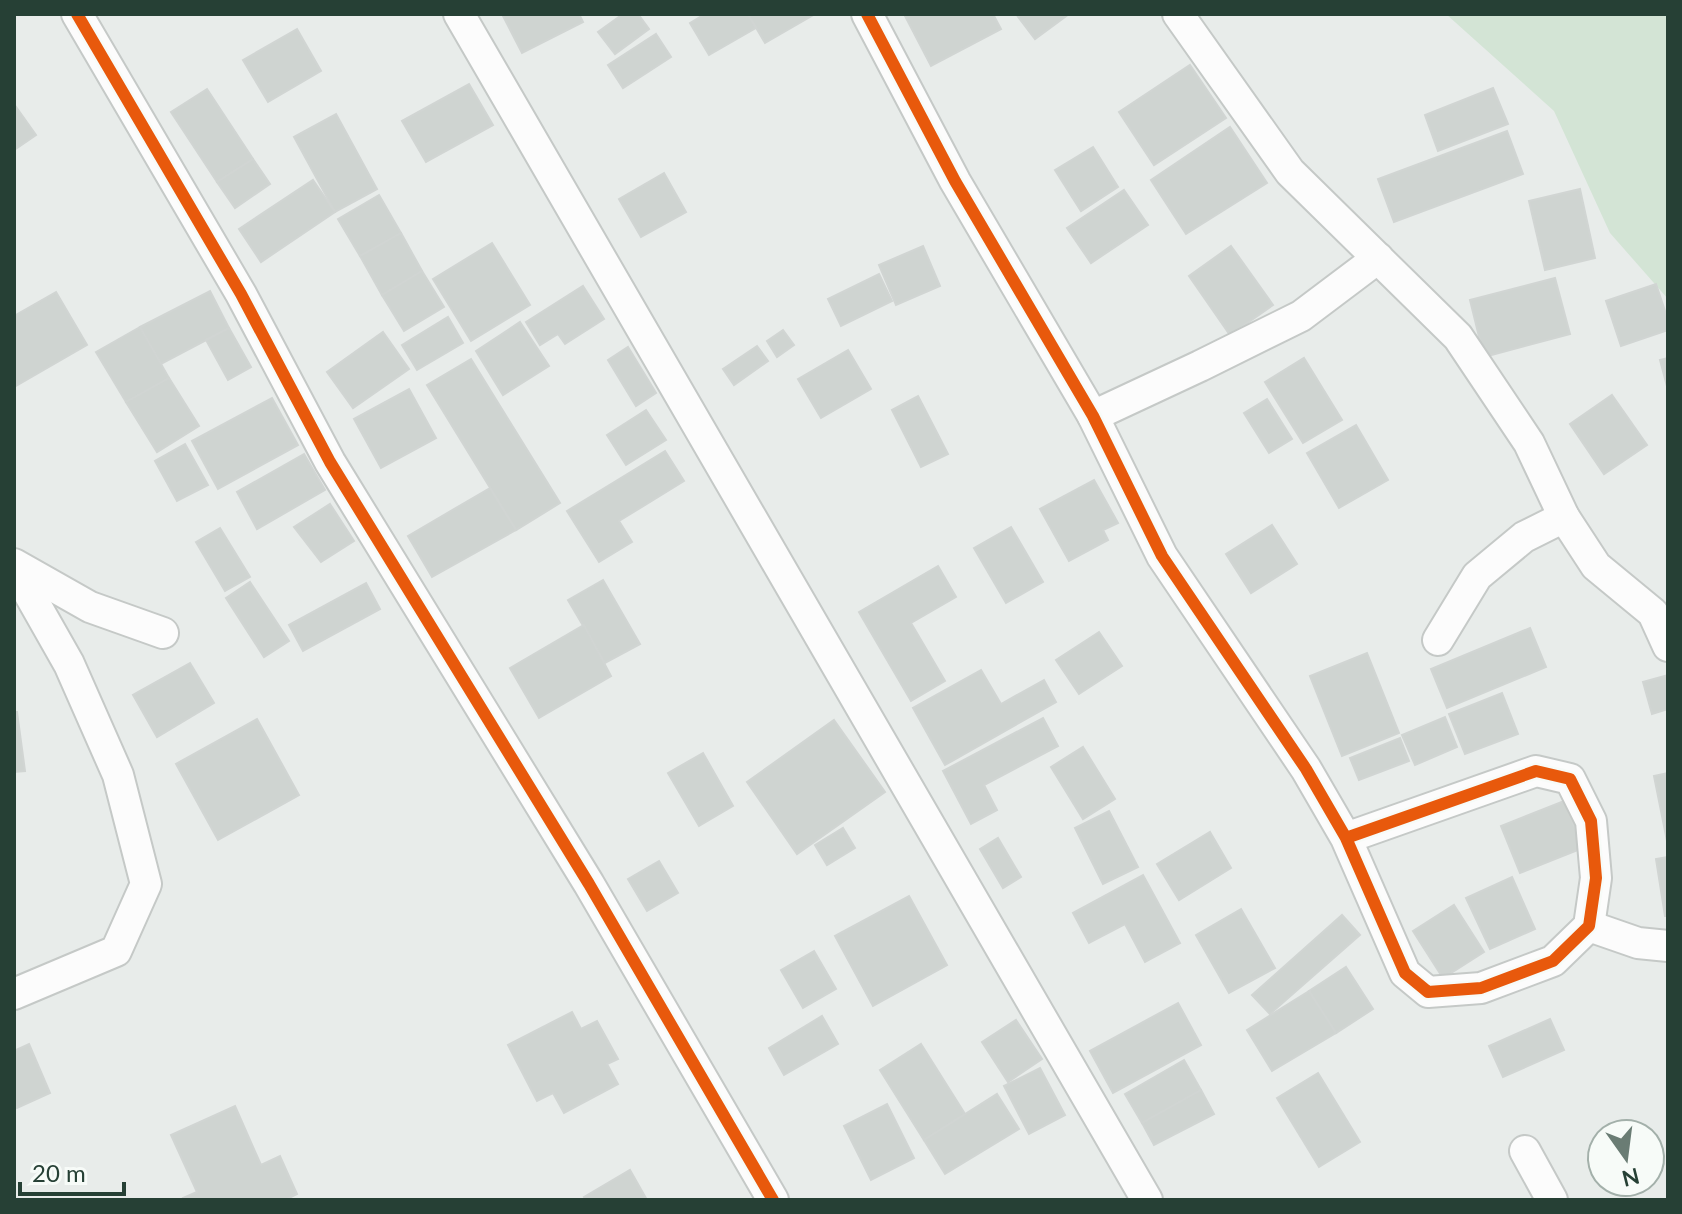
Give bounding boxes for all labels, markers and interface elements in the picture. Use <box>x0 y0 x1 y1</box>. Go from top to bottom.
north arrow <box>1586 1118 1666 1198</box>
scale bar <box>20 1146 124 1196</box>
text: 20 m <box>32 1158 86 1187</box>
text: N <box>1619 1163 1642 1193</box>

